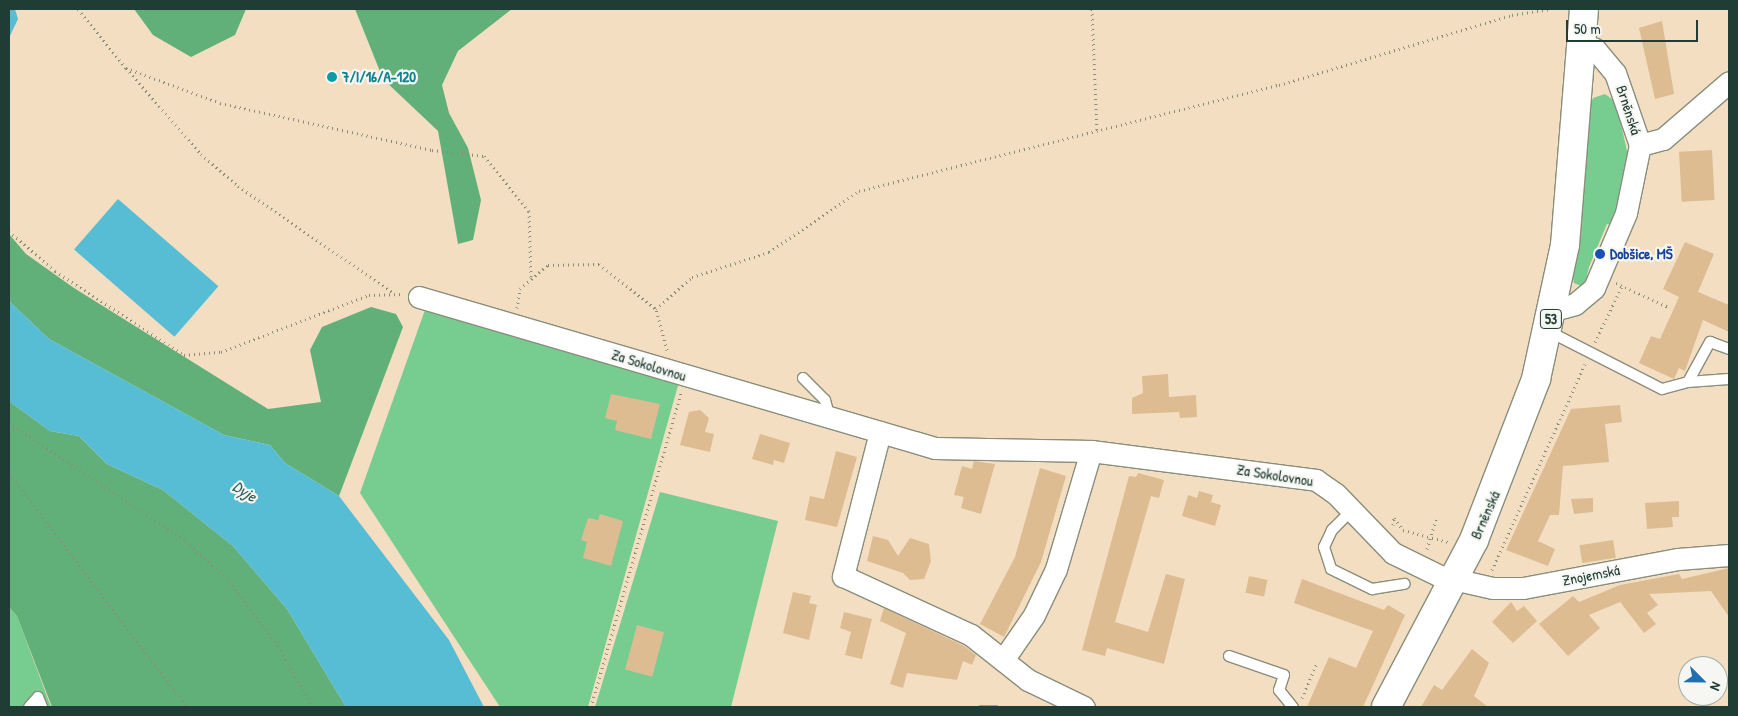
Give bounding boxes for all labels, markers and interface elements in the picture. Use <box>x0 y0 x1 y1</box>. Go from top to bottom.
scale bar <box>1568 10 1700 42</box>
text: 50 m <box>1574 18 1601 39</box>
place label: 7/I/16/A-120 <box>342 68 416 86</box>
marker: 7/I/16/A-120 <box>326 71 338 83</box>
street label: Brněnská <box>1613 83 1645 137</box>
place label: Dobšice, MŠ <box>1610 245 1673 263</box>
marker: Dobšice, MŠ <box>1594 248 1606 260</box>
road number: 53 <box>1540 308 1562 330</box>
street label: Za Sokolovnou <box>610 345 688 385</box>
street label: Za Sokolovnou <box>1236 460 1314 490</box>
water label: Dyje <box>229 476 261 506</box>
street label: Brněnská <box>1466 488 1504 542</box>
street label: Znojemská <box>1561 561 1621 589</box>
north arrow <box>1678 656 1728 706</box>
text: N <box>1706 680 1727 694</box>

